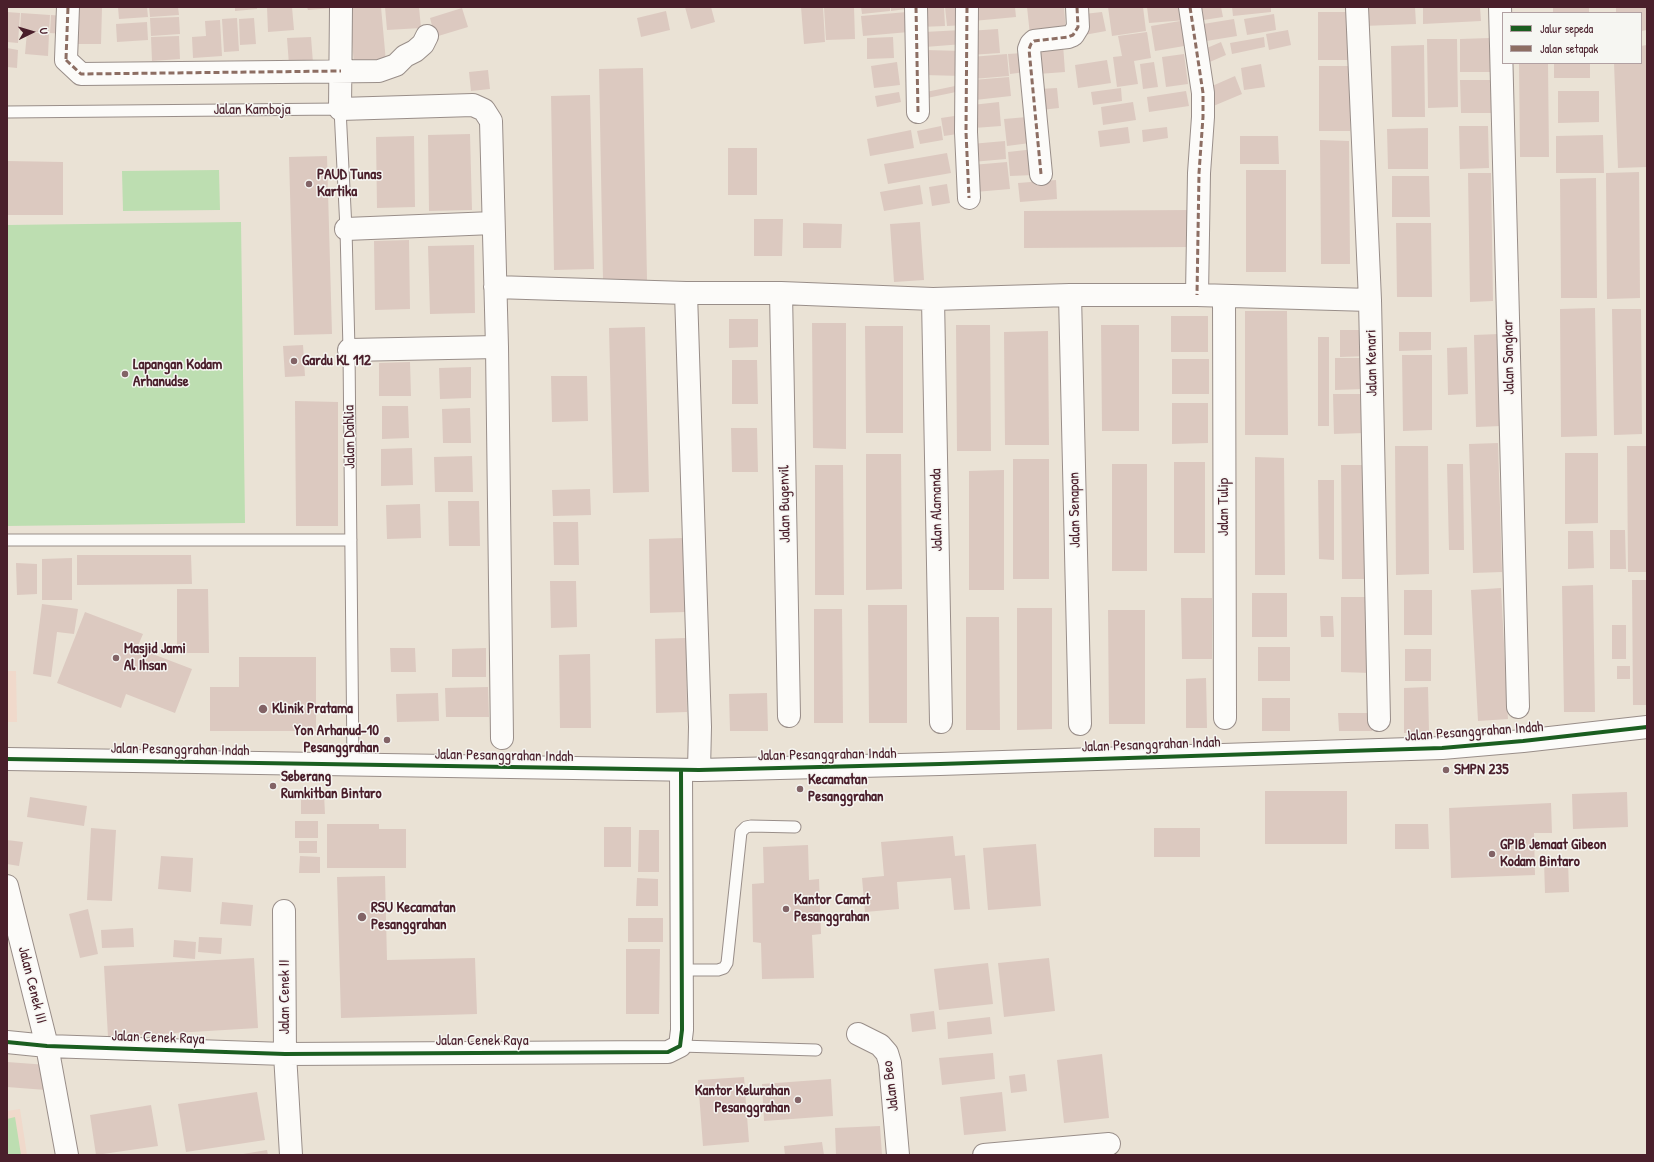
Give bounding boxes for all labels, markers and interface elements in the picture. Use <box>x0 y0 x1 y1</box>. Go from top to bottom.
north arrow <box>12 12 52 52</box>
legend <box>1502 12 1642 64</box>
text: Jalur sepeda <box>1540 20 1593 37</box>
text: U <box>37 27 51 35</box>
text: Jalan setapak <box>1540 40 1598 57</box>
street label: Jalan Kamboja <box>213 101 291 119</box>
place label: PAUD Tunas Kartika <box>317 166 382 201</box>
marker: PAUD Tunas Kartika <box>304 179 314 189</box>
street label: Jalan Sangkar <box>1499 319 1519 395</box>
street label: Jalan Kenari <box>1362 329 1382 397</box>
place label: Gardu KL 112 <box>302 352 371 370</box>
place label: Lapangan Kodam Arhanudse <box>133 356 222 391</box>
marker: Gardu KL 112 <box>289 356 299 366</box>
marker: Lapangan Kodam Arhanudse <box>120 369 130 379</box>
street label: Jalan Dahlia <box>340 405 360 469</box>
street label: Jalan Bugenvil <box>775 465 795 543</box>
street label: Jalan Alamanda <box>927 468 947 552</box>
street label: Jalan Senapan <box>1065 472 1085 548</box>
street label: Jalan Tulip <box>1215 478 1233 536</box>
place label: Masjid Jami Al Ihsan <box>124 640 186 675</box>
marker: Masjid Jami Al Ihsan <box>111 653 121 663</box>
place label: Klinik Pratama <box>272 700 353 718</box>
marker: Klinik Pratama <box>257 703 269 715</box>
street label: Jalan Pesanggrahan Indah <box>1404 718 1544 746</box>
place label: Yon Arhanud-10 Pesanggrahan <box>294 722 379 757</box>
street label: Jalan Pesanggrahan Indah <box>1081 734 1221 756</box>
marker: Yon Arhanud-10 Pesanggrahan <box>382 735 392 745</box>
street label: Jalan Pesanggrahan Indah <box>110 740 250 760</box>
street label: Jalan Pesanggrahan Indah <box>757 745 897 765</box>
street label: Jalan Pesanggrahan Indah <box>434 746 574 766</box>
place label: SMPN 235 <box>1454 761 1509 779</box>
marker: SMPN 235 <box>1441 765 1451 775</box>
place label: Seberang Rumkitban Bintaro <box>281 768 382 803</box>
place label: Kecamatan Pesanggrahan <box>808 771 884 806</box>
marker: Seberang Rumkitban Bintaro <box>268 781 278 791</box>
marker: Kecamatan Pesanggrahan <box>795 784 805 794</box>
place label: GPIB Jemaat Gibeon Kodam Bintaro <box>1500 836 1607 871</box>
marker: GPIB Jemaat Gibeon Kodam Bintaro <box>1487 849 1497 859</box>
place label: Kantor Camat Pesanggrahan <box>794 891 870 926</box>
place label: RSU Kecamatan Pesanggrahan <box>371 899 456 934</box>
marker: Kantor Camat Pesanggrahan <box>781 904 791 914</box>
marker: RSU Kecamatan Pesanggrahan <box>356 911 368 923</box>
street label: Jalan Cenek III <box>14 945 50 1025</box>
street label: Jalan Cenek II <box>276 959 294 1035</box>
street label: Jalan Cenek Raya <box>111 1027 205 1049</box>
street label: Jalan Cenek Raya <box>435 1032 529 1050</box>
street label: Jalan Beo <box>879 1060 903 1112</box>
place label: Kantor Kelurahan Pesanggrahan <box>695 1082 790 1117</box>
marker: Kantor Kelurahan Pesanggrahan <box>793 1095 803 1105</box>

